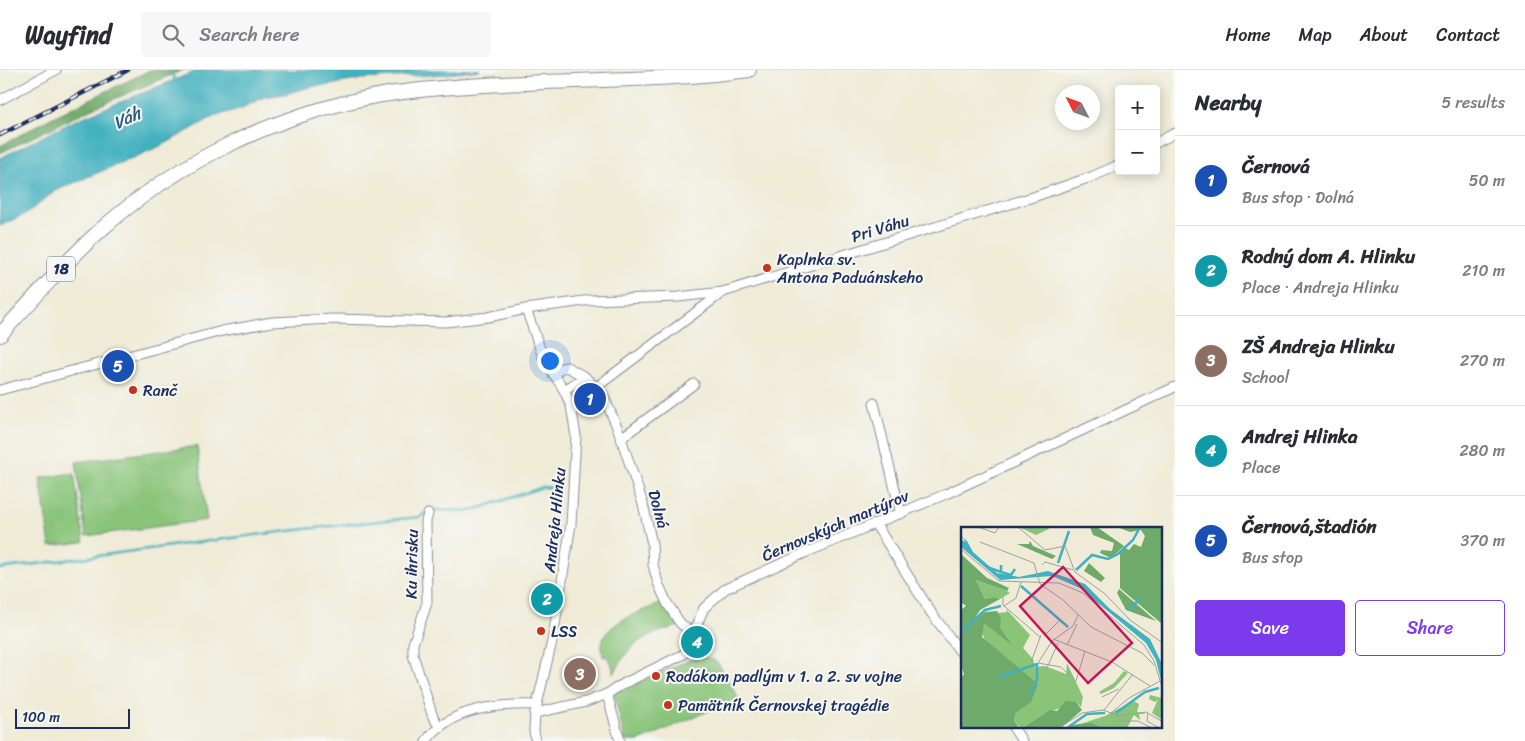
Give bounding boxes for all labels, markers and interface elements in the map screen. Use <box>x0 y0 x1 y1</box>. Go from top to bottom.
search box <box>141 12 491 57</box>
text: Wayfind <box>25 14 111 56</box>
text: Search here <box>199 18 299 51</box>
text: Home <box>1226 19 1271 51</box>
text: Map <box>1299 19 1332 51</box>
text: About <box>1360 19 1408 51</box>
text: Contact <box>1436 19 1500 51</box>
icon: search <box>159 21 187 49</box>
text: Nearby <box>1195 84 1261 122</box>
north arrow <box>1055 85 1100 130</box>
map controls <box>1115 85 1160 175</box>
button: + <box>1115 85 1160 130</box>
text: 5 results <box>1441 88 1505 117</box>
water label: Váh <box>107 97 148 138</box>
button: − <box>1115 130 1160 175</box>
text: Černová <box>1242 150 1310 183</box>
text: 1 <box>1208 166 1214 195</box>
text: 50 m <box>1469 166 1505 195</box>
text: Bus stop · Dolná <box>1242 183 1354 212</box>
street label: Pri Váhu <box>848 206 913 251</box>
text: Rodný dom A. Hlinku <box>1242 240 1415 273</box>
place label: Kaplnka sv. Antona Paduánskeho <box>776 245 923 292</box>
road number: 18 <box>47 256 75 282</box>
text: 2 <box>1206 256 1216 285</box>
text: 210 m <box>1462 256 1505 285</box>
marker: Kaplnka sv. Antona Paduánskeho <box>761 262 773 274</box>
text: Place · Andreja Hlinku <box>1242 273 1399 302</box>
text: ZŠ Andreja Hlinku <box>1242 330 1395 363</box>
text: 3 <box>1207 346 1215 375</box>
text: 270 m <box>1460 346 1505 375</box>
pin: 5 <box>102 347 134 385</box>
your location <box>537 348 563 374</box>
text: School <box>1242 363 1289 392</box>
place label: Ranč <box>143 376 178 405</box>
pin: 1 <box>574 380 606 418</box>
marker: Ranč <box>127 384 139 396</box>
text: Andrej Hlinka <box>1242 420 1357 453</box>
text: 4 <box>1206 436 1216 465</box>
text: 280 m <box>1460 436 1505 465</box>
text: Place <box>1242 453 1281 482</box>
street label: Andreja Hlinku <box>534 466 574 575</box>
street label: Černovských martýrov <box>757 481 914 570</box>
street label: Dolná <box>639 487 678 532</box>
text: Černová,štadión <box>1242 510 1377 543</box>
text: 5 <box>1206 526 1216 555</box>
text: 370 m <box>1461 526 1505 555</box>
inset map <box>961 527 1162 728</box>
street label: Ku ihrisku <box>396 528 427 599</box>
text: Bus stop <box>1242 543 1303 572</box>
pin: 2 <box>531 580 563 618</box>
button: Save <box>1195 600 1345 656</box>
button: Share <box>1355 600 1505 656</box>
place label: LSS <box>551 617 577 646</box>
pin: 4 <box>681 623 713 661</box>
marker: LSS <box>535 625 547 637</box>
pin: 3 <box>564 655 596 693</box>
place label: Rodákom padlým v 1. a 2. sv vojne <box>666 662 902 691</box>
marker: Rodákom padlým v 1. a 2. sv vojne <box>650 670 662 682</box>
place label: Pamätník Černovskej tragédie <box>678 691 890 720</box>
marker: Pamätník Černovskej tragédie <box>662 699 674 711</box>
text: 100 m <box>22 705 60 730</box>
scale bar <box>15 706 130 729</box>

